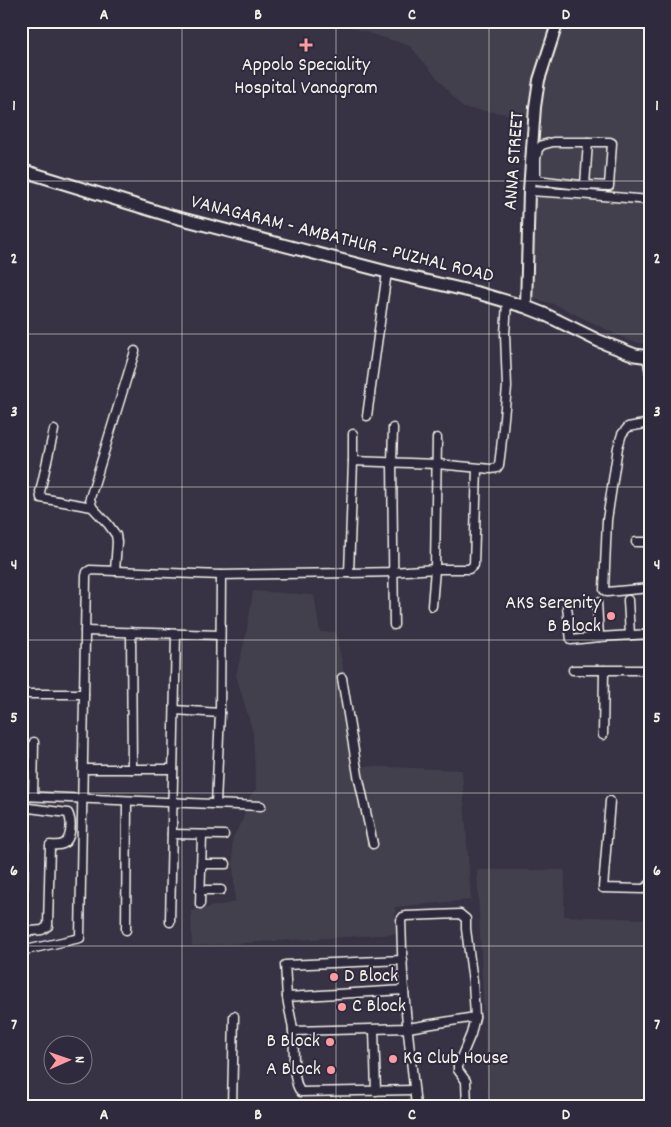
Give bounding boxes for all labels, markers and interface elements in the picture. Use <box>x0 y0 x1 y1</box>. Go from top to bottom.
text: A <box>100 4 109 27</box>
text: B <box>254 4 262 27</box>
text: C <box>408 4 416 27</box>
text: D <box>562 4 571 27</box>
marker: Appolo Speciality Hospital Vanagram <box>299 38 313 52</box>
place label: Appolo Speciality Hospital Vanagram <box>234 52 378 103</box>
text: 1 <box>12 95 16 118</box>
text: 1 <box>655 95 659 118</box>
street label: ANNA STREET <box>498 111 532 211</box>
street label: VANAGARAM - AMBATHUR - PUZHAL ROAD <box>188 189 496 291</box>
text: 2 <box>11 248 18 271</box>
text: 2 <box>654 248 661 271</box>
text: 3 <box>10 401 18 424</box>
text: 3 <box>653 401 661 424</box>
text: 4 <box>11 554 17 577</box>
text: 4 <box>654 554 660 577</box>
place label: AKS Serenity B Block <box>505 590 602 641</box>
marker: AKS Serenity B Block <box>605 610 617 622</box>
text: 5 <box>10 707 18 730</box>
text: 5 <box>653 707 661 730</box>
text: 6 <box>10 860 18 883</box>
text: 6 <box>653 860 661 883</box>
place label: D Block <box>344 963 398 991</box>
marker: D Block <box>328 971 340 983</box>
place label: C Block <box>352 993 406 1021</box>
marker: C Block <box>336 1001 348 1013</box>
text: 7 <box>11 1014 17 1037</box>
text: 7 <box>654 1014 660 1037</box>
place label: B Block <box>267 1028 320 1056</box>
north arrow <box>42 1034 92 1084</box>
marker: B Block <box>324 1036 336 1048</box>
place label: KG Club House <box>403 1045 509 1073</box>
marker: KG Club House <box>387 1053 399 1065</box>
text: N <box>69 1056 89 1064</box>
place label: A Block <box>266 1056 321 1084</box>
marker: A Block <box>325 1064 337 1076</box>
text: A <box>100 1104 109 1127</box>
text: B <box>254 1104 262 1127</box>
text: C <box>408 1104 416 1127</box>
text: D <box>562 1104 571 1127</box>

